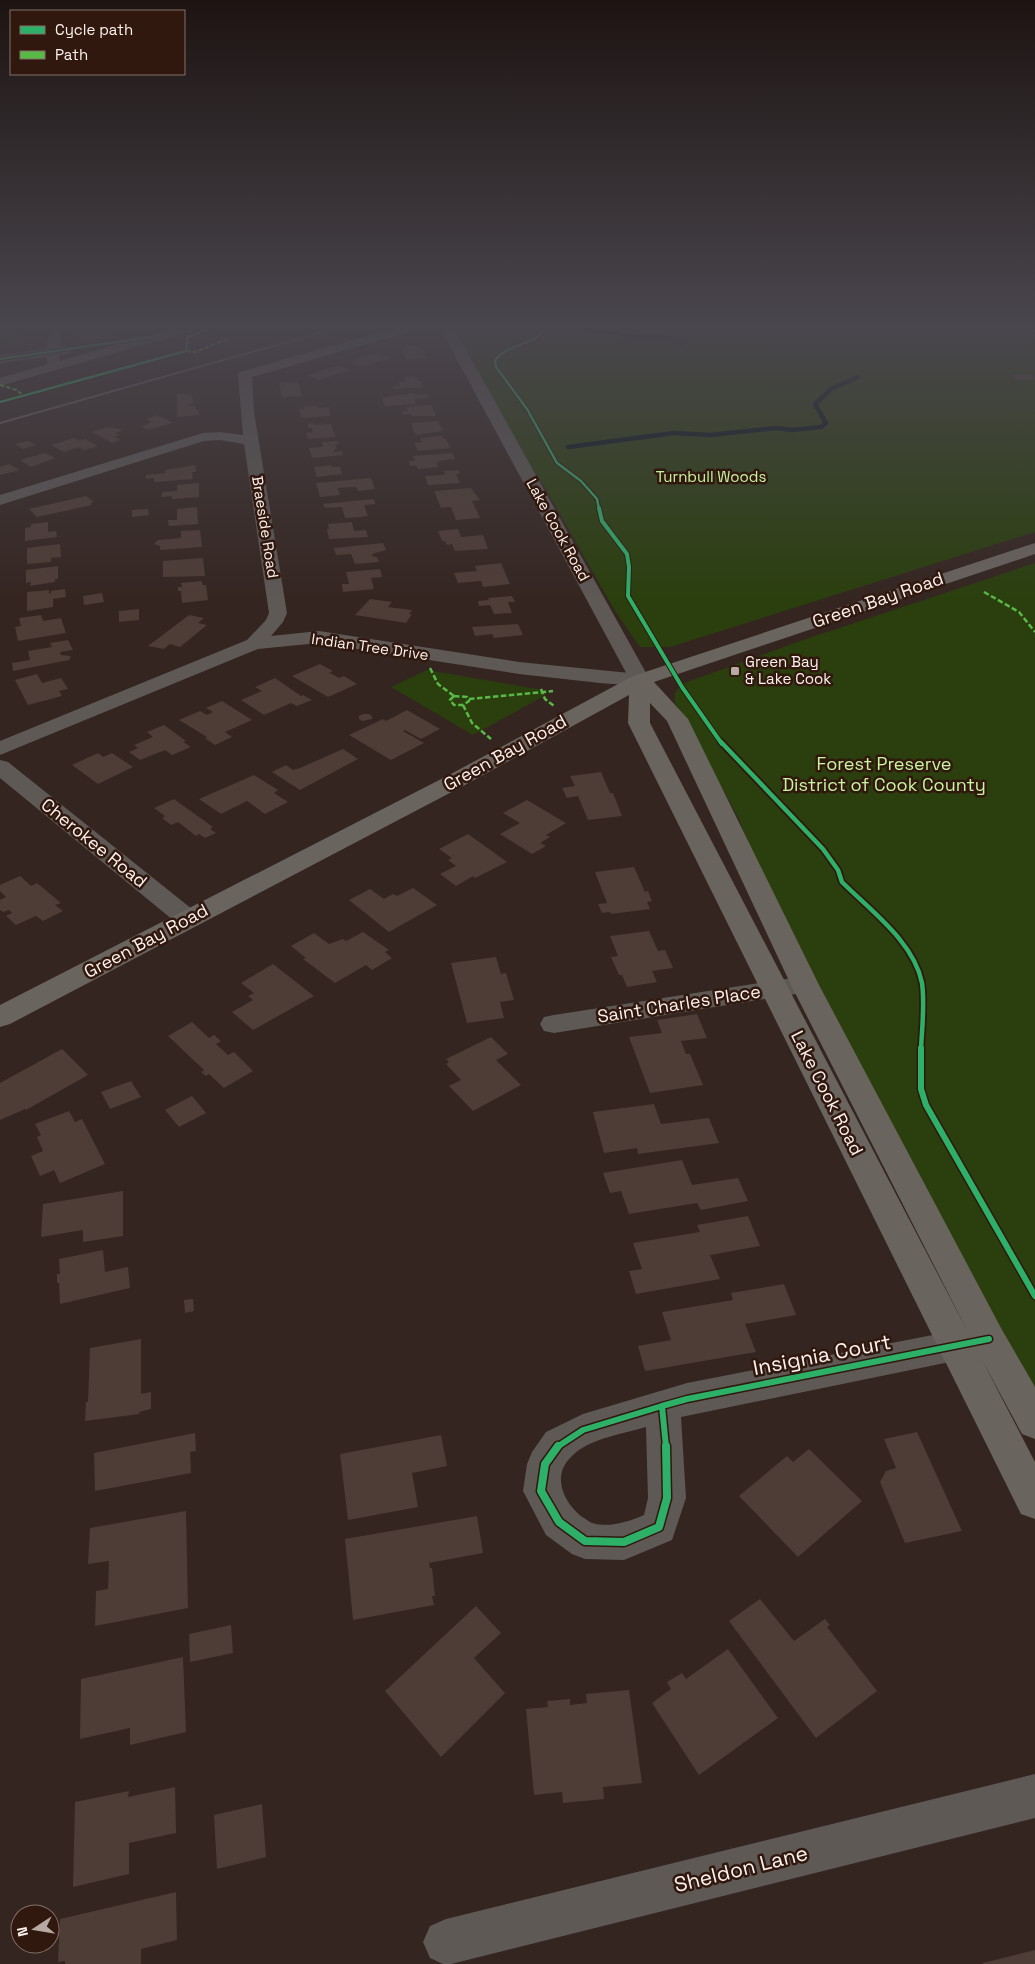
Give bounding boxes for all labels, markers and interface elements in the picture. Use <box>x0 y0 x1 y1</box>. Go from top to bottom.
legend <box>10 10 185 75</box>
text: Cycle path <box>55 20 133 39</box>
text: Path <box>55 45 88 64</box>
park label: Turnbull Woods <box>656 467 766 486</box>
street label: Braeside Road <box>248 474 283 579</box>
street label: Lake Cook Road <box>522 475 594 584</box>
street label: Green Bay Road <box>809 566 946 633</box>
street label: Indian Tree Drive <box>310 629 430 664</box>
place label: Green Bay & Lake Cook <box>745 652 831 688</box>
marker: Green Bay & Lake Cook <box>729 665 741 677</box>
street label: Green Bay Road <box>439 709 570 796</box>
park label: Forest Preserve District of Cook County <box>782 752 986 796</box>
street label: Cherokee Road <box>36 793 152 893</box>
street label: Green Bay Road <box>80 898 212 983</box>
street label: Saint Charles Place <box>596 979 762 1028</box>
street label: Lake Cook Road <box>786 1027 869 1159</box>
street label: Insignia Court <box>751 1328 893 1381</box>
street label: Sheldon Lane <box>671 1839 811 1898</box>
north arrow <box>10 1904 60 1954</box>
text: N <box>13 1925 32 1938</box>

